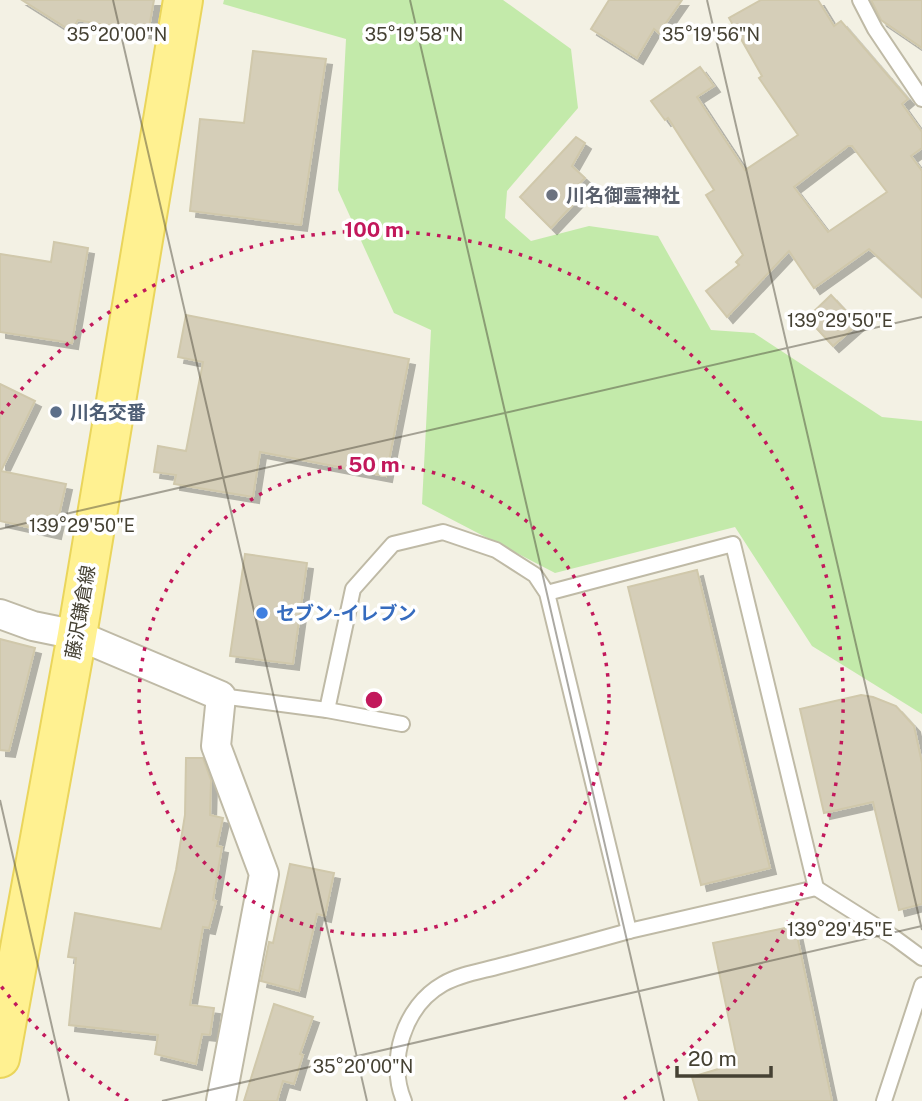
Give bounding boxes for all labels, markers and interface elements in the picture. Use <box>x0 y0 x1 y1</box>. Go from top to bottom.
text: 35°20'00"N <box>67 24 167 45</box>
text: 35°19'58"N <box>365 24 463 45</box>
text: 35°19'56"N <box>662 24 760 45</box>
place label: 川名御霊神社 <box>566 184 680 206</box>
marker: 川名御霊神社 <box>544 187 560 203</box>
text: 100 m <box>344 217 404 242</box>
text: 139°29'50"E <box>787 310 893 331</box>
place label: 川名交番 <box>70 401 146 423</box>
marker: 川名交番 <box>48 404 64 420</box>
text: 50 m <box>348 452 400 477</box>
text: 139°29'50"E <box>29 515 135 536</box>
street label: 藤沢鎌倉線 <box>61 563 99 661</box>
place label: セブン-イレブン <box>276 602 416 624</box>
marker: セブン-イレブン <box>254 605 270 621</box>
centre of rings <box>362 688 386 712</box>
text: 139°29'45"E <box>787 919 893 940</box>
scale bar <box>677 1034 772 1078</box>
text: 20 m <box>688 1046 737 1071</box>
text: 35°20'00"N <box>313 1056 413 1077</box>

